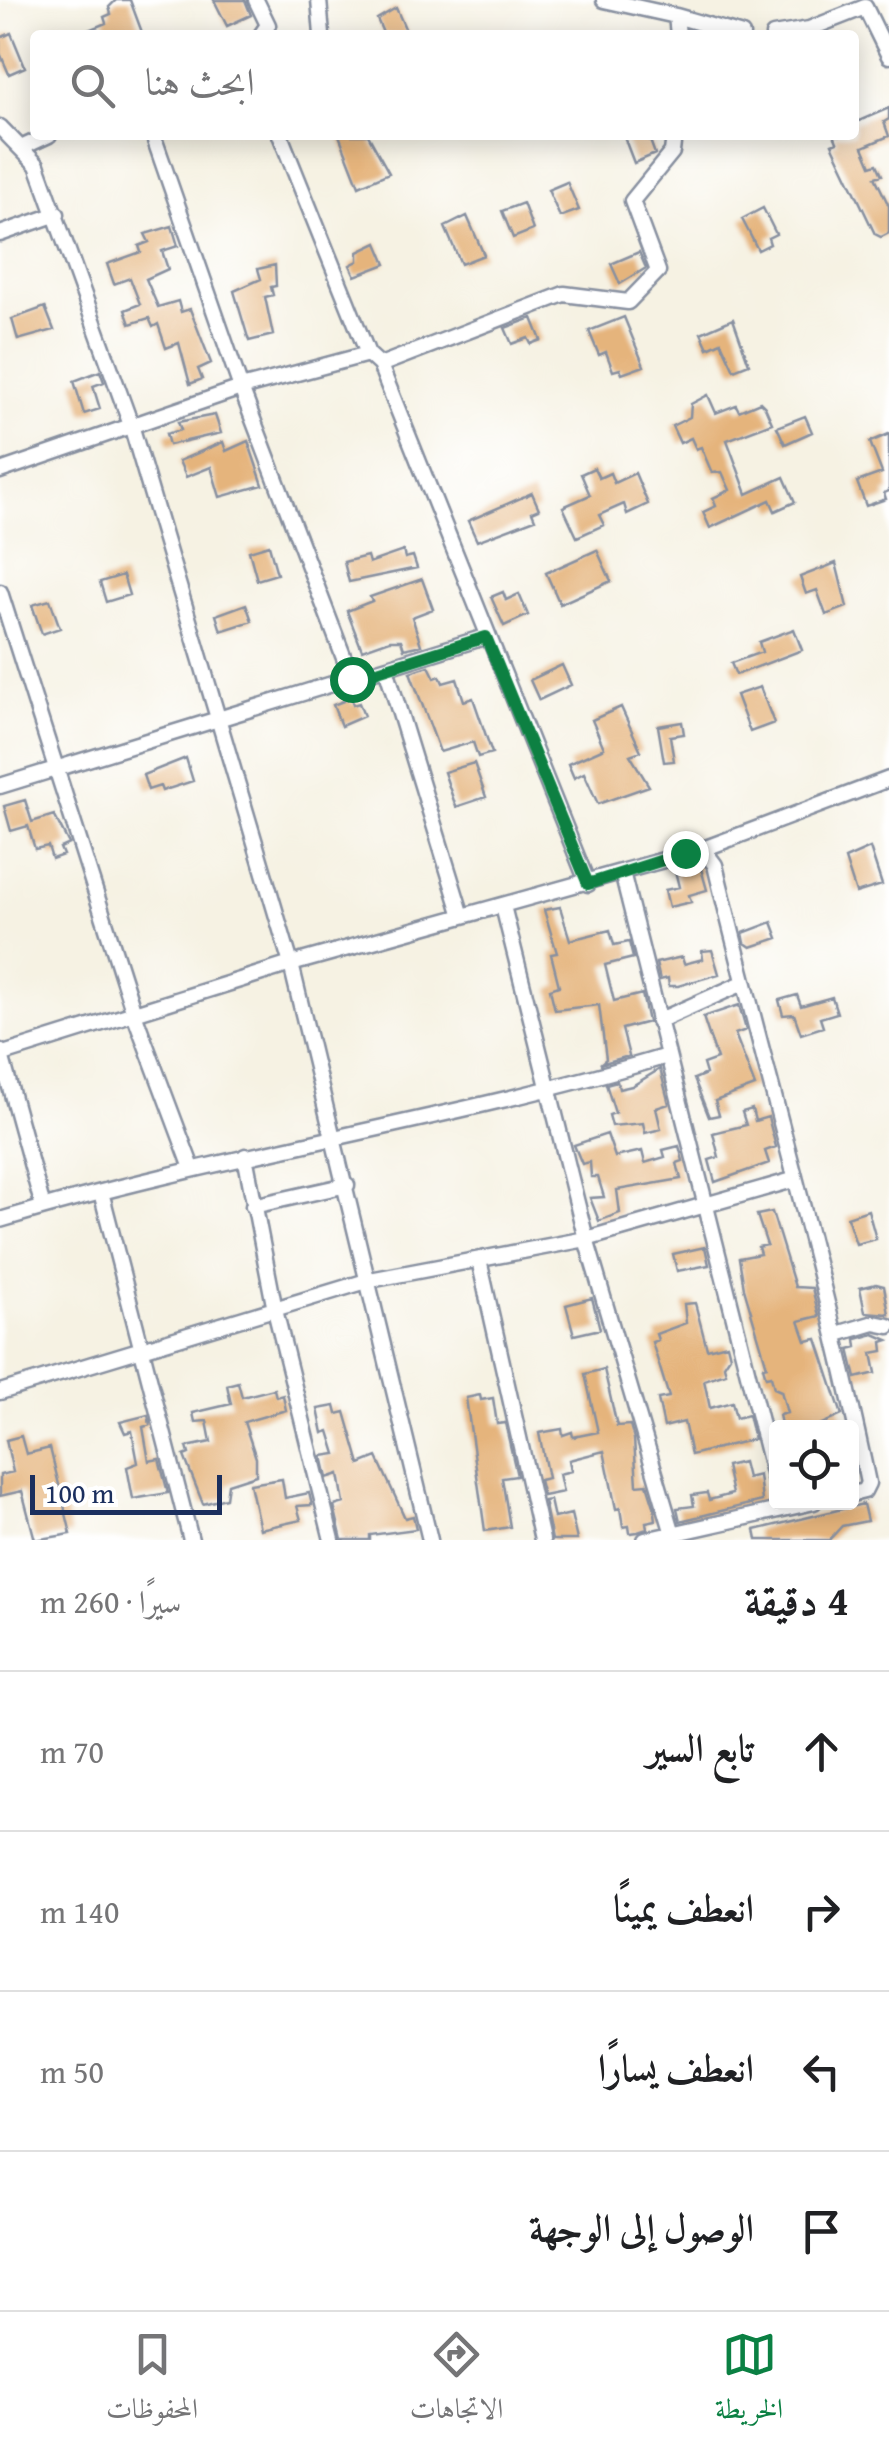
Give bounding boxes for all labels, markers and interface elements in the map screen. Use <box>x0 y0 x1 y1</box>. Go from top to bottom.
search box <box>30 30 859 140</box>
text: ابحث هنا <box>145 53 255 109</box>
icon: search <box>65 58 120 113</box>
route start <box>330 657 376 703</box>
route end <box>663 831 709 877</box>
map controls <box>769 1420 859 1510</box>
button: locate <box>769 1420 859 1510</box>
scale bar <box>30 1470 222 1514</box>
text: 100 m <box>45 1472 114 1513</box>
text: 4 دقيقة <box>745 1569 849 1630</box>
text: سيرًا · 260 m <box>40 1578 182 1625</box>
text: تابع السير <box>646 1719 754 1775</box>
icon: ahead <box>794 1724 849 1779</box>
text: 70 m <box>40 1728 104 1775</box>
text: انعطف يمينًا <box>613 1879 754 1935</box>
icon: right <box>794 1884 849 1939</box>
text: 140 m <box>40 1888 119 1935</box>
text: انعطف يسارًا <box>598 2039 754 2095</box>
icon: left <box>794 2044 849 2099</box>
text: 50 m <box>40 2048 104 2095</box>
text: الوصول إلى الوجهة <box>529 2199 754 2255</box>
icon: arrive <box>794 2204 849 2259</box>
tab: المحفوظات <box>106 2327 198 2436</box>
tab: الاتجاهات <box>410 2327 503 2436</box>
tab: الخريطة <box>715 2327 783 2436</box>

